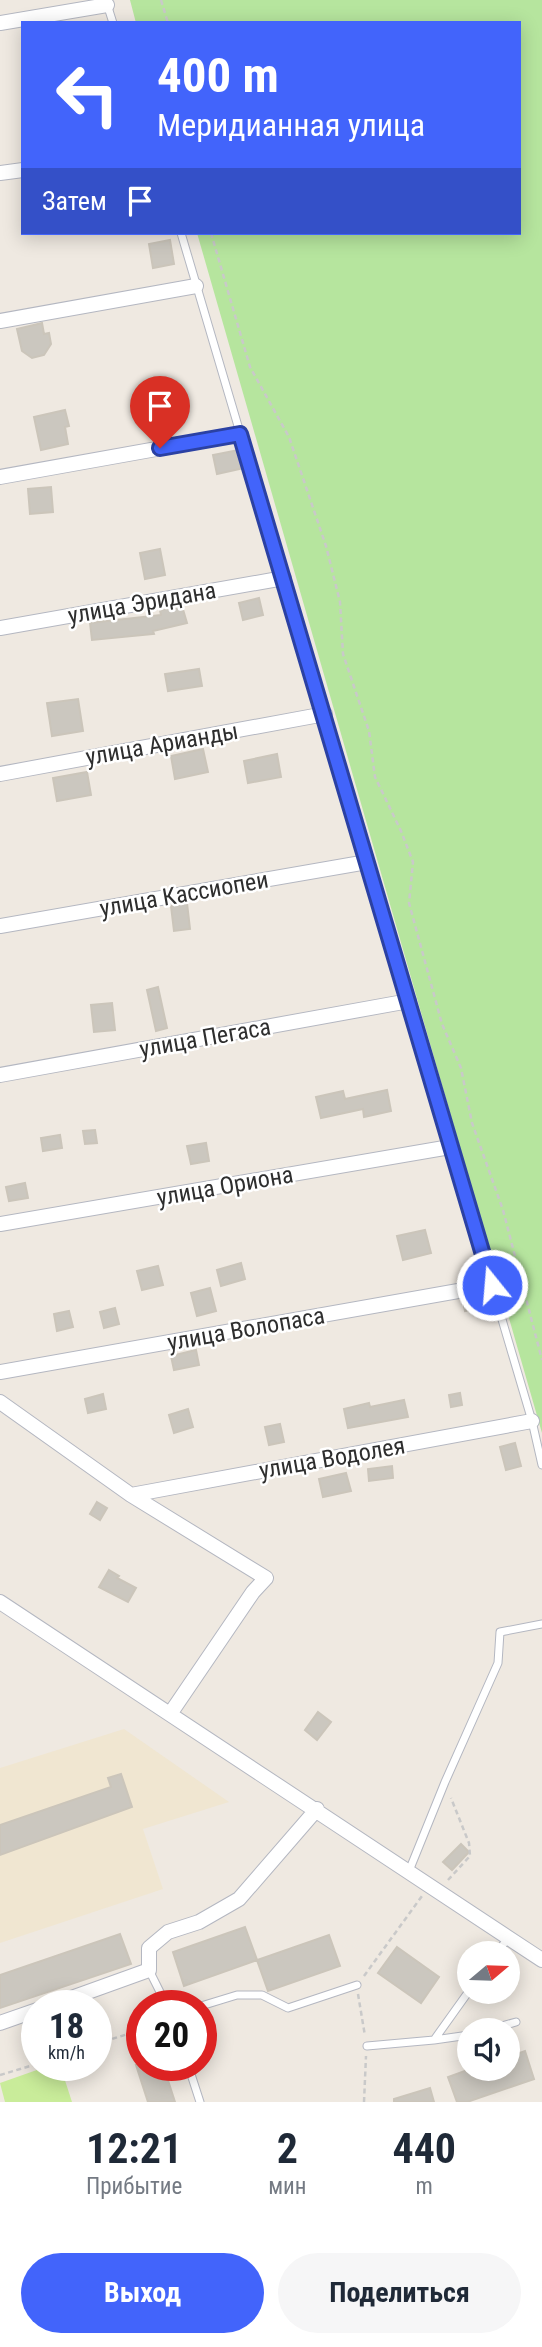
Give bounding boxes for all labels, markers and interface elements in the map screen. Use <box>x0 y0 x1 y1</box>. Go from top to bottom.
text: 400 m <box>157 47 279 104</box>
icon: left <box>42 49 133 140</box>
text: Меридианная улица <box>157 106 425 144</box>
icon: arrive <box>121 182 159 220</box>
text: Затем <box>42 186 107 216</box>
pin <box>130 376 190 448</box>
icon: arrive <box>141 387 179 425</box>
street label: улица Эридана <box>66 576 218 630</box>
street label: улица Арианды <box>84 717 240 771</box>
street label: улица Кассиопеи <box>98 865 270 923</box>
street label: улица Пегаса <box>137 1013 273 1063</box>
street label: улица Ориона <box>155 1160 295 1212</box>
position arrow <box>455 1248 529 1322</box>
street label: улица Волопаса <box>165 1301 327 1357</box>
street label: улица Водолея <box>257 1431 407 1485</box>
north arrow <box>457 1941 520 2004</box>
map controls <box>457 1941 520 2081</box>
speed limit sign: 20 <box>126 1990 217 2081</box>
text: 18 <box>49 2006 84 2047</box>
button: sound <box>457 2018 520 2081</box>
text: km/h <box>48 2042 85 2063</box>
text: 12:21 <box>86 2124 182 2173</box>
text: 2 <box>277 2124 298 2173</box>
text: 440 <box>392 2124 456 2173</box>
text: Прибытие <box>86 2173 182 2200</box>
text: мин <box>268 2173 307 2200</box>
text: m <box>416 2173 433 2200</box>
button: Выход <box>21 2253 264 2333</box>
button: Поделиться <box>278 2253 521 2333</box>

